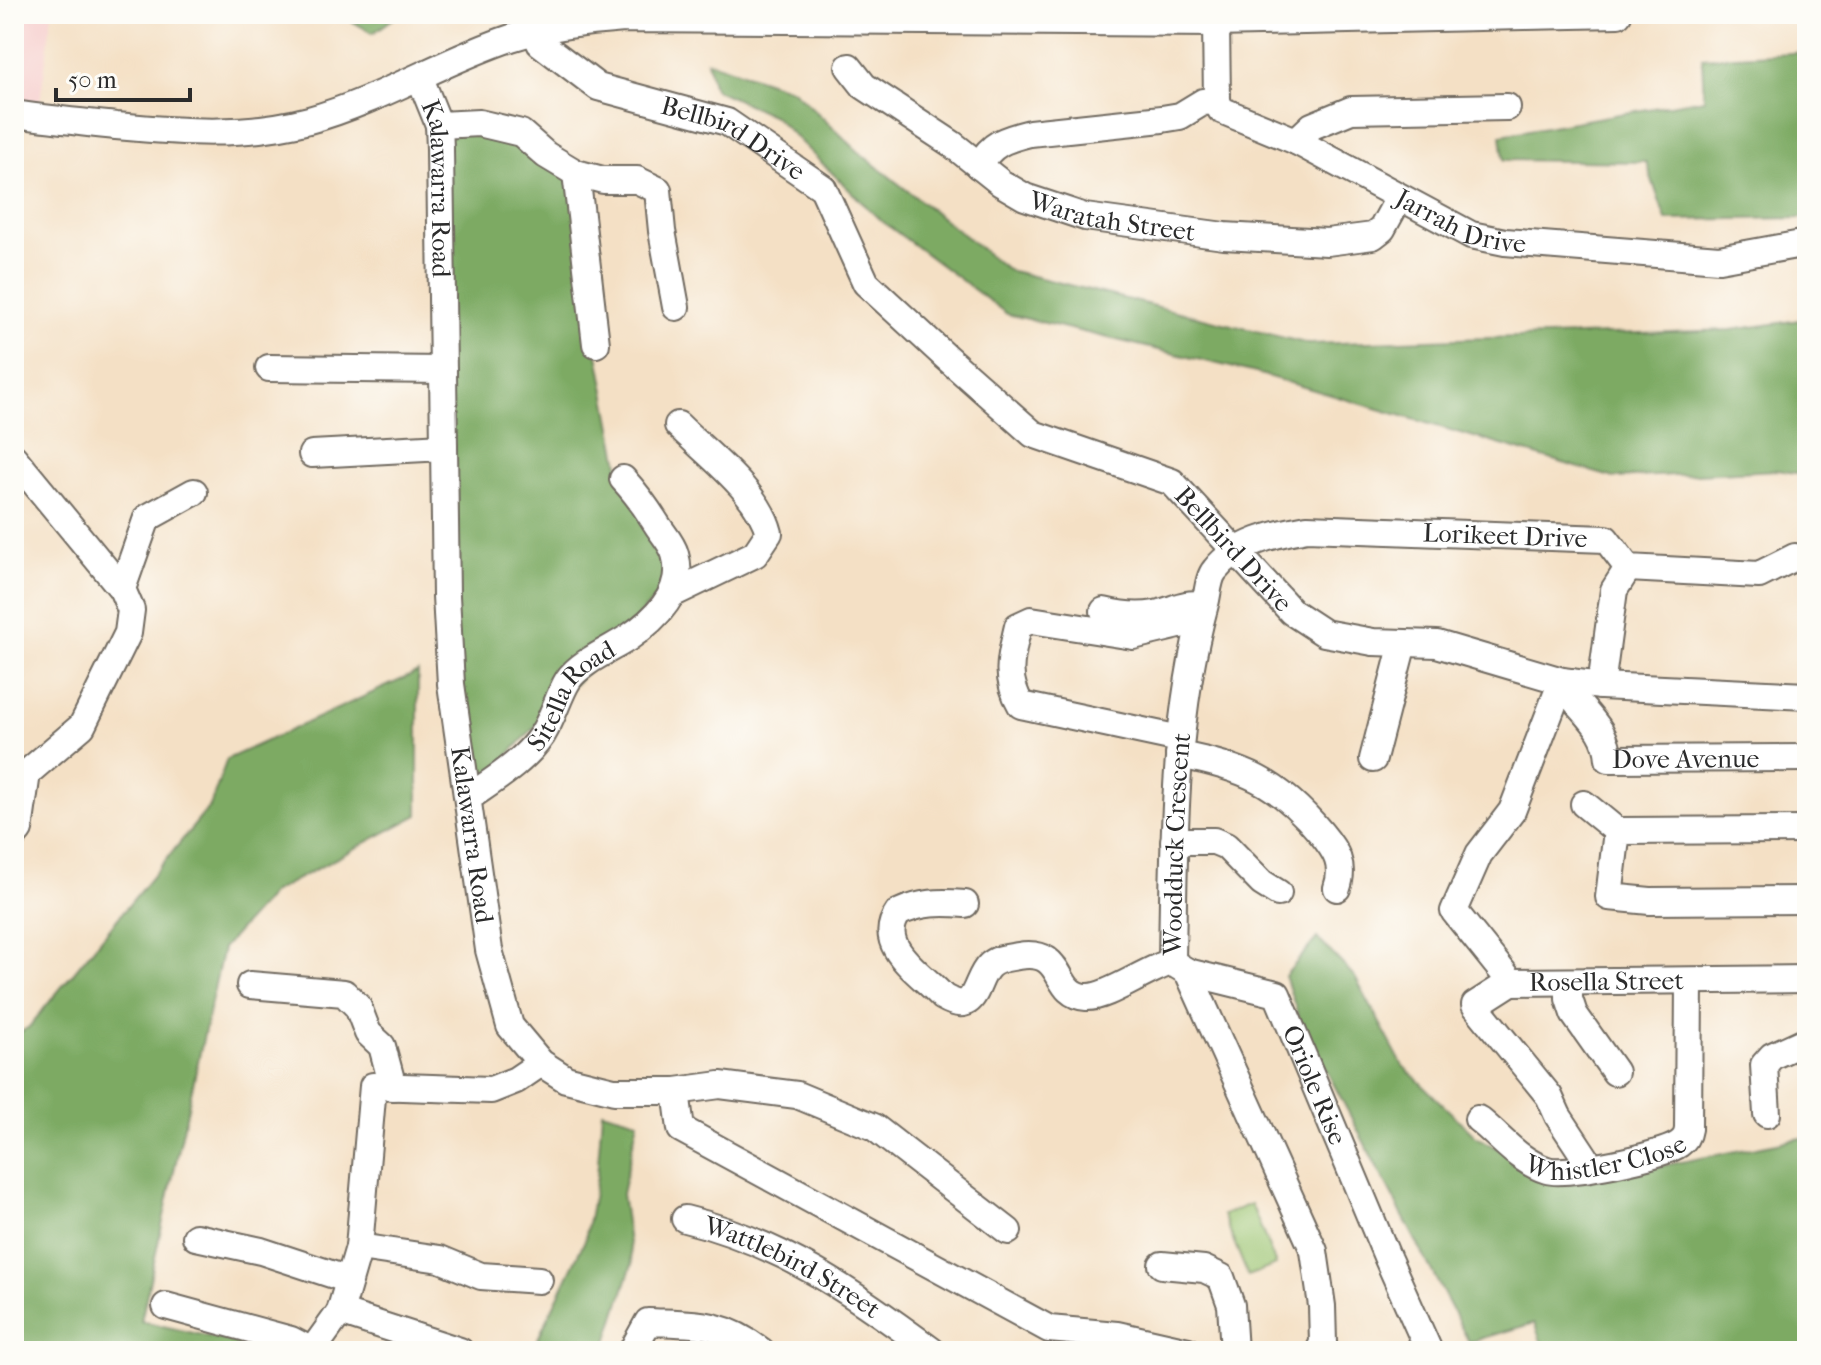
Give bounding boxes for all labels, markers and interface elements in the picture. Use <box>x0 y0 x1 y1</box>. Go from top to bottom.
scale bar <box>56 52 190 102</box>
text: 50 m <box>68 66 117 94</box>
street label: Bellbird Drive <box>658 89 811 187</box>
street label: Kalawarra Road <box>415 95 457 279</box>
street label: Jarrah Drive <box>1389 181 1527 259</box>
street label: Waratah Street <box>1024 184 1198 248</box>
street label: Bellbird Drive <box>1168 480 1299 618</box>
street label: Lorikeet Drive <box>1422 517 1588 554</box>
street label: Sitella Road <box>520 633 621 758</box>
street label: Woodduck Crescent <box>1157 731 1197 957</box>
street label: Dove Avenue <box>1612 743 1760 774</box>
street label: Kalawarra Road <box>445 744 501 926</box>
street label: Rosella Street <box>1529 965 1684 997</box>
street label: Oriole Rise <box>1276 1020 1354 1149</box>
street label: Whistler Close <box>1519 1128 1692 1187</box>
street label: Wattlebird Street <box>699 1209 887 1325</box>

